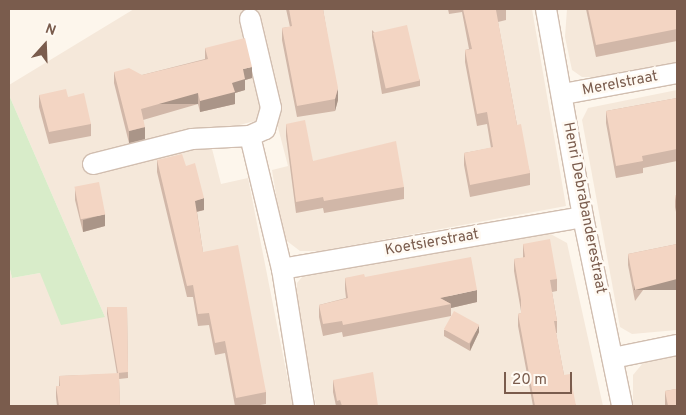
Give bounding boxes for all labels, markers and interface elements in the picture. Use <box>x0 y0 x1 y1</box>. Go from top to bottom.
north arrow <box>20 20 70 70</box>
text: N <box>43 21 58 40</box>
street label: Merelstraat <box>581 68 659 100</box>
street label: Henri Debrabanderestraat <box>559 121 609 295</box>
street label: Koetsierstraat <box>384 226 480 260</box>
scale bar <box>506 362 574 394</box>
text: 20 m <box>512 371 547 390</box>

